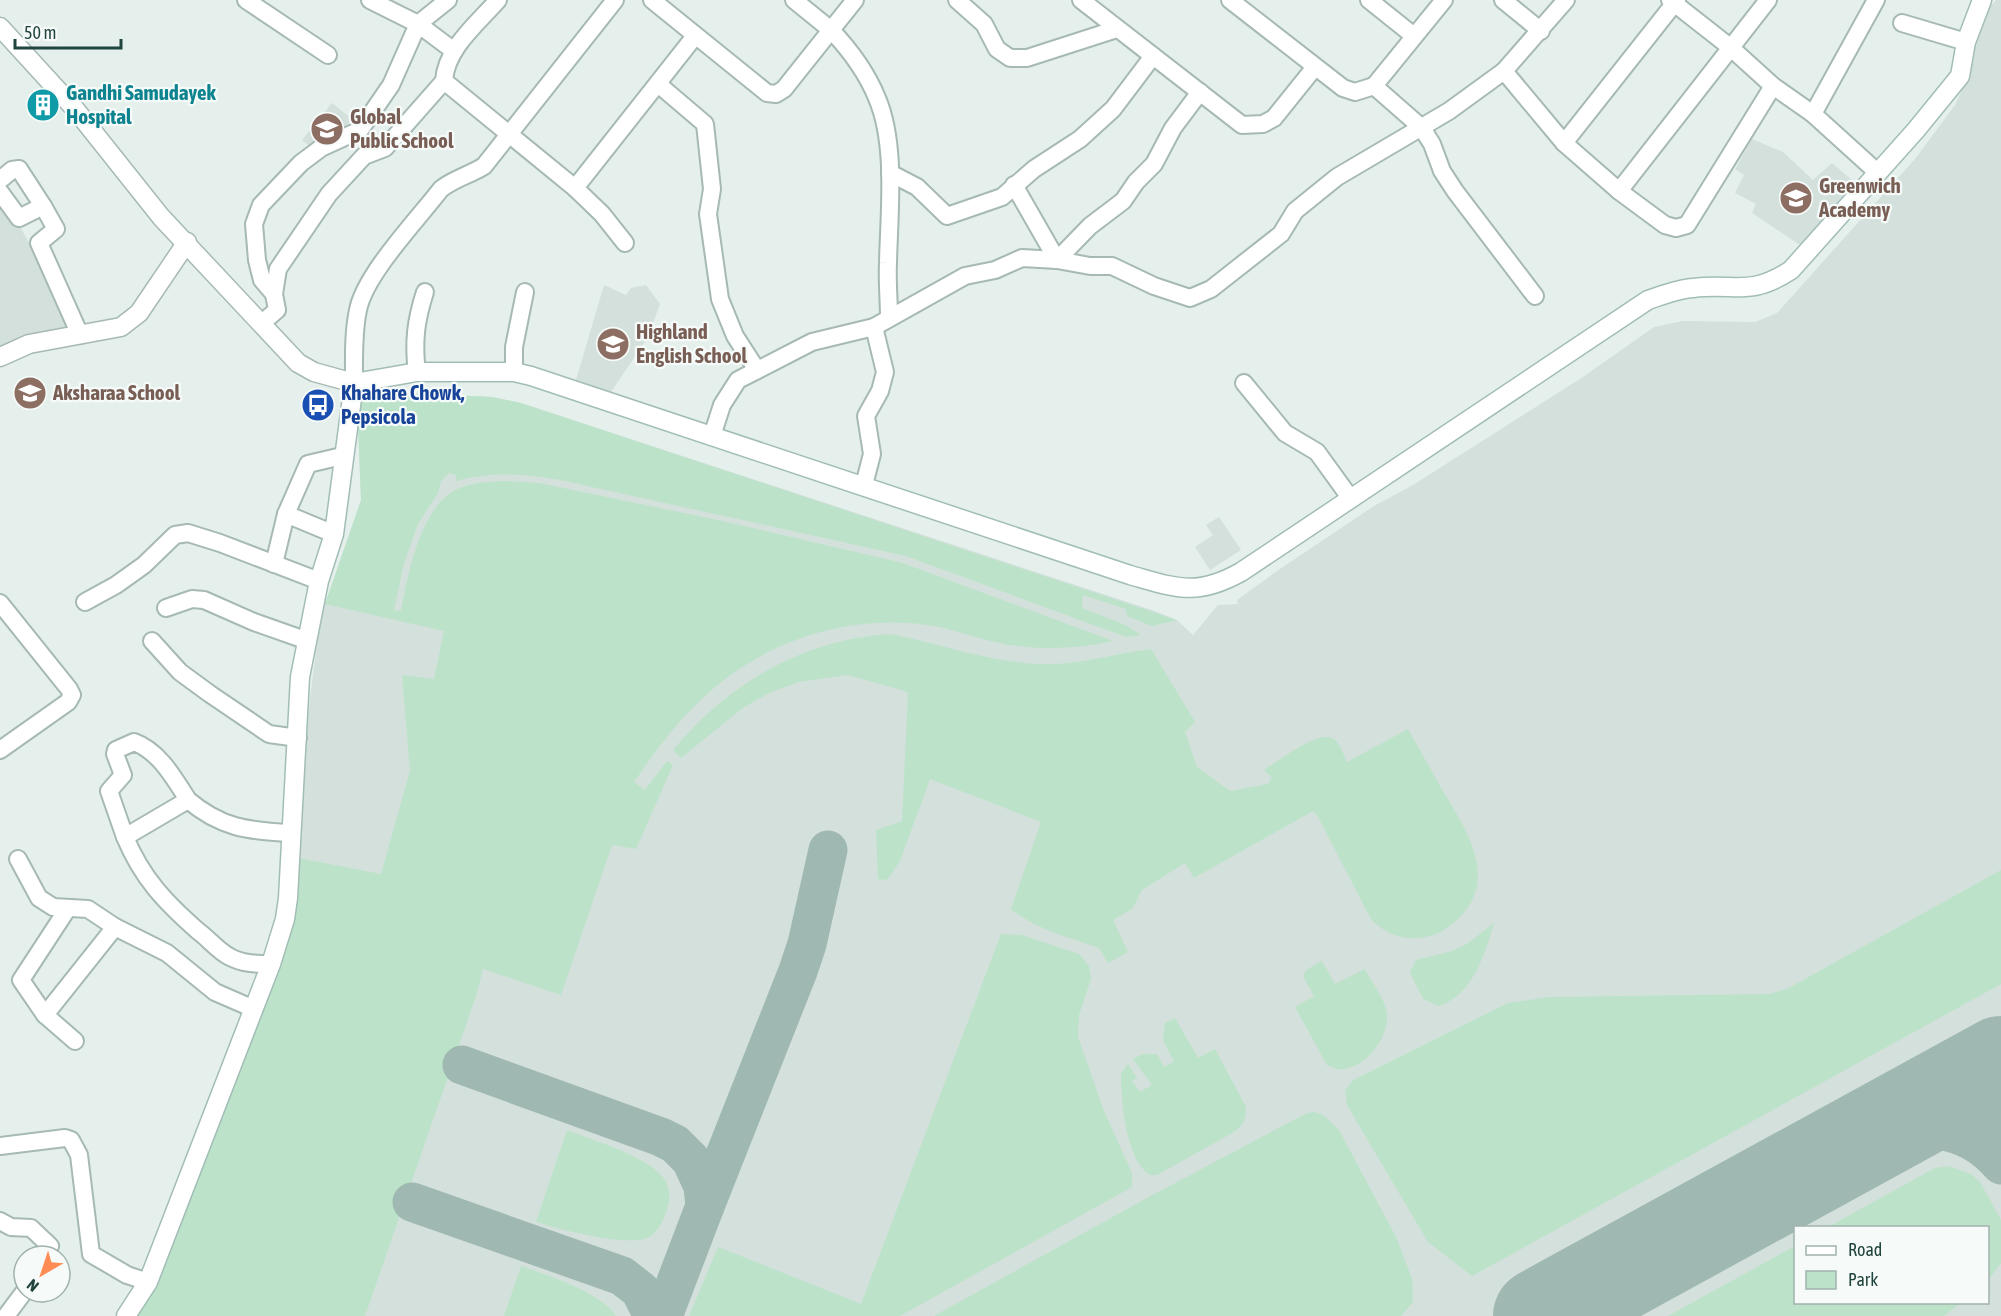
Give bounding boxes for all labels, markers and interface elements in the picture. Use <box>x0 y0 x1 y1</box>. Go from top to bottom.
scale bar <box>15 12 122 50</box>
text: 50 m <box>24 22 56 43</box>
place label: Gandhi Samudayek Hospital <box>66 80 216 128</box>
building icon: Gandhi Samudayek Hospital <box>25 87 61 123</box>
place label: Global Public School <box>350 104 454 152</box>
school or university icon: Global Public School <box>309 111 345 147</box>
place label: Greenwich Academy <box>1818 173 1901 221</box>
school or university icon: Greenwich Academy <box>1778 180 1814 216</box>
place label: Highland English School <box>636 319 748 367</box>
school or university icon: Highland English School <box>595 326 631 362</box>
school or university icon: Aksharaa School <box>12 375 48 411</box>
place label: Aksharaa School <box>52 380 181 404</box>
place label: Khahare Chowk, Pepsicola <box>341 380 465 428</box>
bus stop icon: Khahare Chowk, Pepsicola <box>300 387 336 423</box>
legend <box>1794 1226 1989 1304</box>
text: Road <box>1848 1239 1882 1260</box>
north arrow <box>12 1244 72 1304</box>
text: Park <box>1848 1269 1878 1290</box>
text: N <box>23 1276 42 1296</box>

